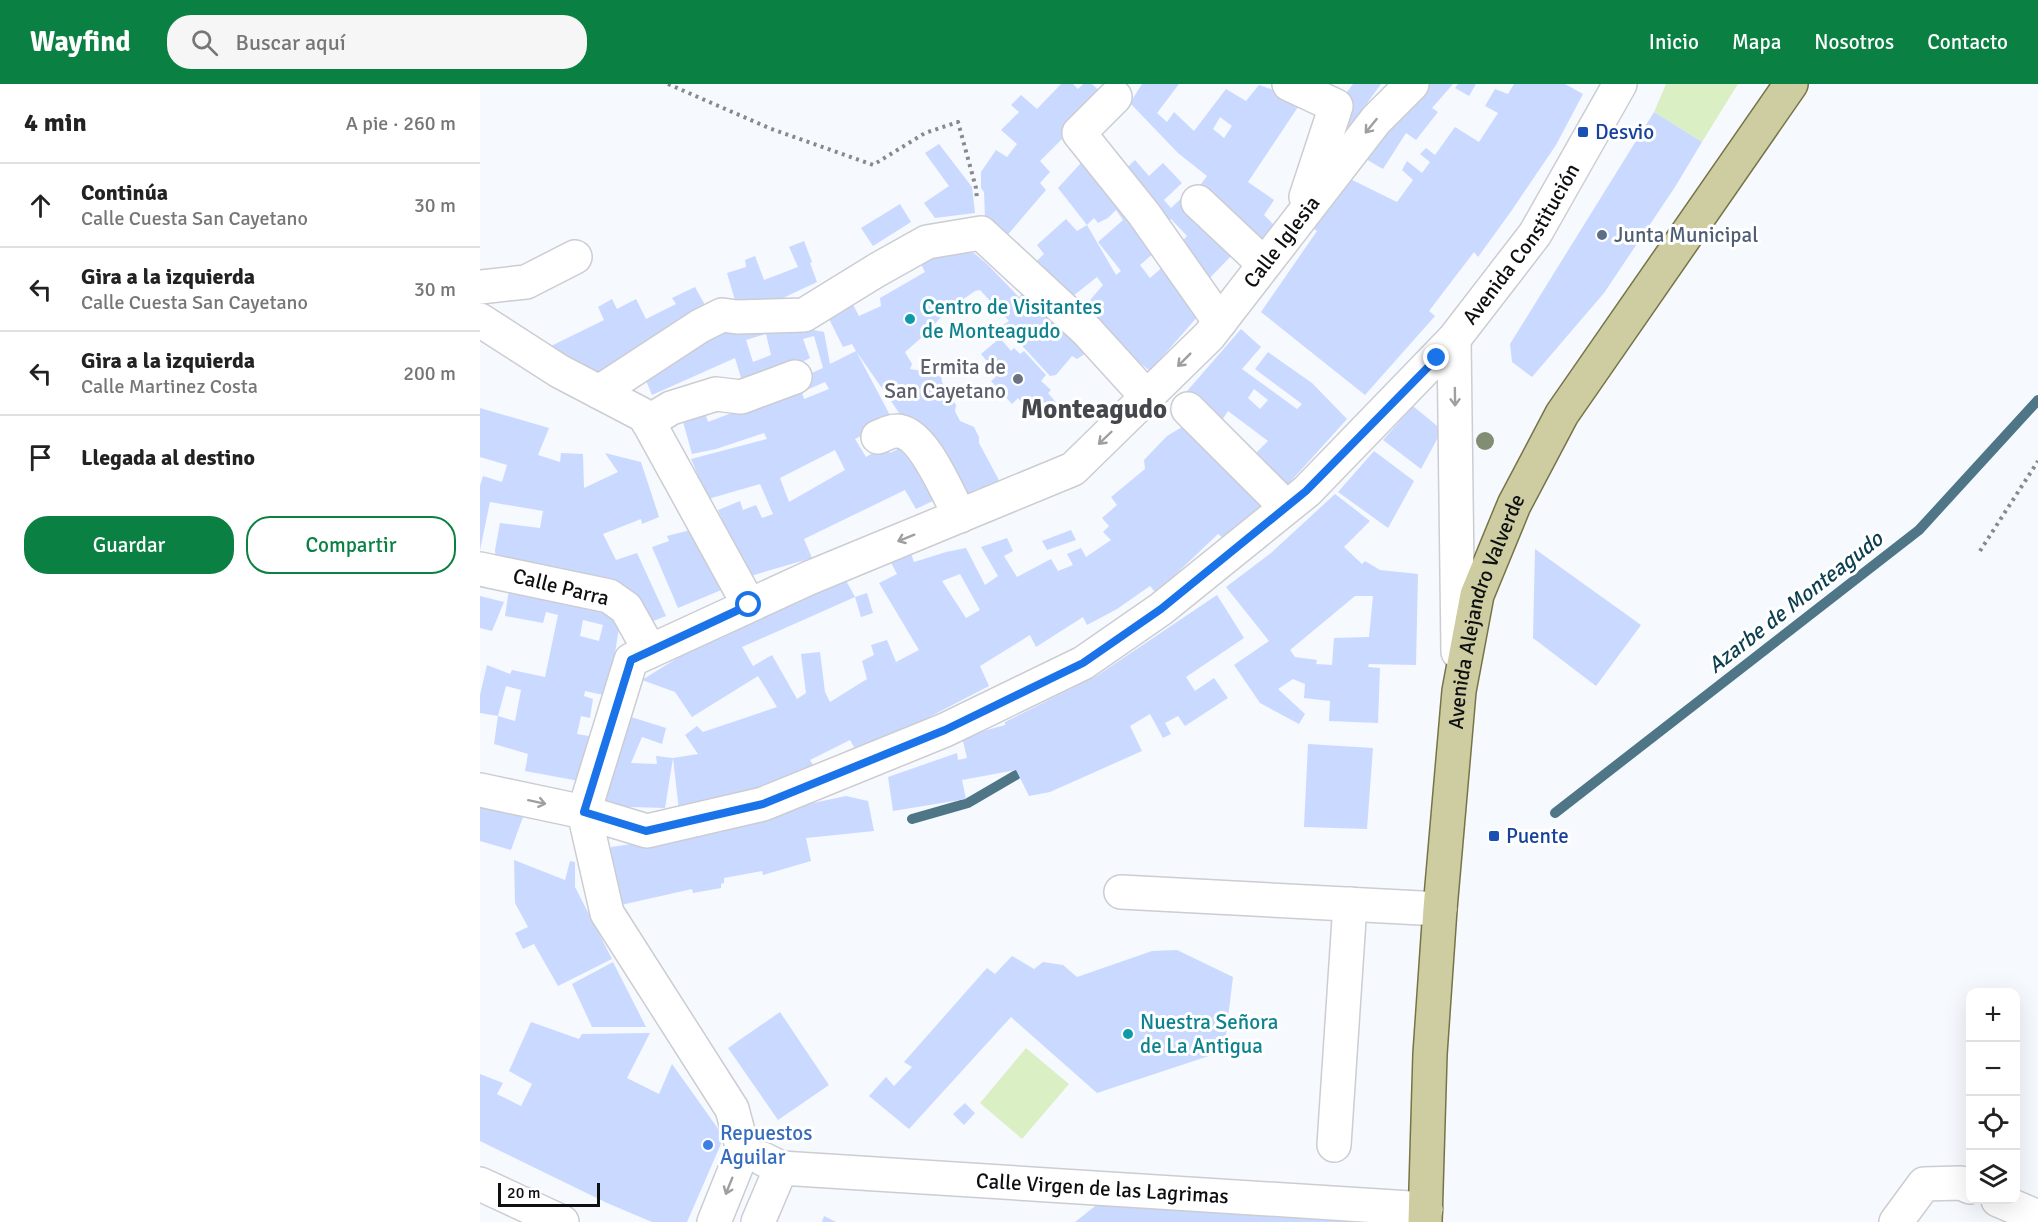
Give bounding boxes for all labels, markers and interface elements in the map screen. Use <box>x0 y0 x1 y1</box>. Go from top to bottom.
search box <box>167 15 587 69</box>
text: Wayfind <box>30 25 131 59</box>
icon: search <box>188 26 221 59</box>
text: Buscar aquí <box>236 29 346 56</box>
text: Inicio <box>1649 29 1699 55</box>
text: Mapa <box>1732 29 1781 55</box>
text: Nosotros <box>1814 29 1894 55</box>
text: Contacto <box>1927 29 2008 55</box>
text: 4 min <box>24 107 87 139</box>
text: A pie · 260 m <box>346 111 456 136</box>
one-way arrow <box>1365 118 1378 134</box>
place label: Desvio <box>1595 119 1654 145</box>
marker: Desvio <box>1576 125 1590 139</box>
street label: Avenida Constitución <box>1457 159 1585 330</box>
text: Continúa <box>81 179 168 206</box>
icon: ahead <box>24 189 57 222</box>
street label: Calle Iglesia <box>1238 191 1326 293</box>
text: 30 m <box>414 193 456 218</box>
text: Calle Cuesta San Cayetano <box>81 206 308 231</box>
place label: Junta Municipal <box>1614 222 1758 248</box>
marker: Junta Municipal <box>1595 228 1609 242</box>
text: Gira a la izquierda <box>81 263 255 290</box>
icon: left <box>24 273 57 306</box>
text: 30 m <box>414 277 456 302</box>
text: Calle Cuesta San Cayetano <box>81 290 308 315</box>
place label: Centro de Visitantes de Monteagudo <box>922 294 1102 344</box>
marker: Centro de Visitantes de Monteagudo <box>903 312 917 326</box>
route end <box>1423 344 1449 370</box>
text: Gira a la izquierda <box>81 347 255 374</box>
one-way arrow <box>1177 353 1192 368</box>
place label: Ermita de San Cayetano <box>884 354 1006 404</box>
icon: left <box>24 357 57 390</box>
text: 200 m <box>403 361 456 386</box>
marker: Ermita de San Cayetano <box>1011 372 1025 386</box>
text: Calle Martinez Costa <box>81 374 258 399</box>
one-way arrow <box>1449 387 1461 407</box>
district label: Monteagudo <box>1021 393 1167 426</box>
one-way arrow <box>1098 431 1113 445</box>
icon: arrive <box>24 441 57 474</box>
text: Llegada al destino <box>81 444 255 471</box>
street label: Avenida Alejandro Valverde <box>1443 489 1531 730</box>
button: Guardar <box>24 516 234 574</box>
button: Compartir <box>246 516 456 574</box>
water label: Azarbe de Monteagudo <box>1702 524 1889 679</box>
one-way arrow <box>897 533 915 544</box>
street label: Calle Parra <box>510 562 612 612</box>
route start <box>735 591 761 617</box>
one-way arrow <box>527 797 546 808</box>
place label: Puente <box>1506 823 1569 849</box>
marker: Puente <box>1487 829 1501 843</box>
map controls <box>1966 988 2020 1204</box>
button: + <box>1966 988 2020 1042</box>
place label: Nuestra Señora de La Antigua <box>1140 1009 1278 1059</box>
marker: Nuestra Señora de La Antigua <box>1121 1027 1135 1041</box>
button: − <box>1966 1042 2020 1096</box>
button: locate <box>1966 1096 2020 1150</box>
place label: Repuestos Aguilar <box>720 1120 812 1170</box>
marker: Repuestos Aguilar <box>701 1138 715 1152</box>
button: layers <box>1966 1150 2020 1204</box>
street label: Calle Virgen de las Lagrimas <box>975 1167 1229 1209</box>
one-way arrow <box>723 1177 734 1195</box>
scale bar <box>498 1180 600 1208</box>
text: 20 m <box>507 1183 541 1203</box>

